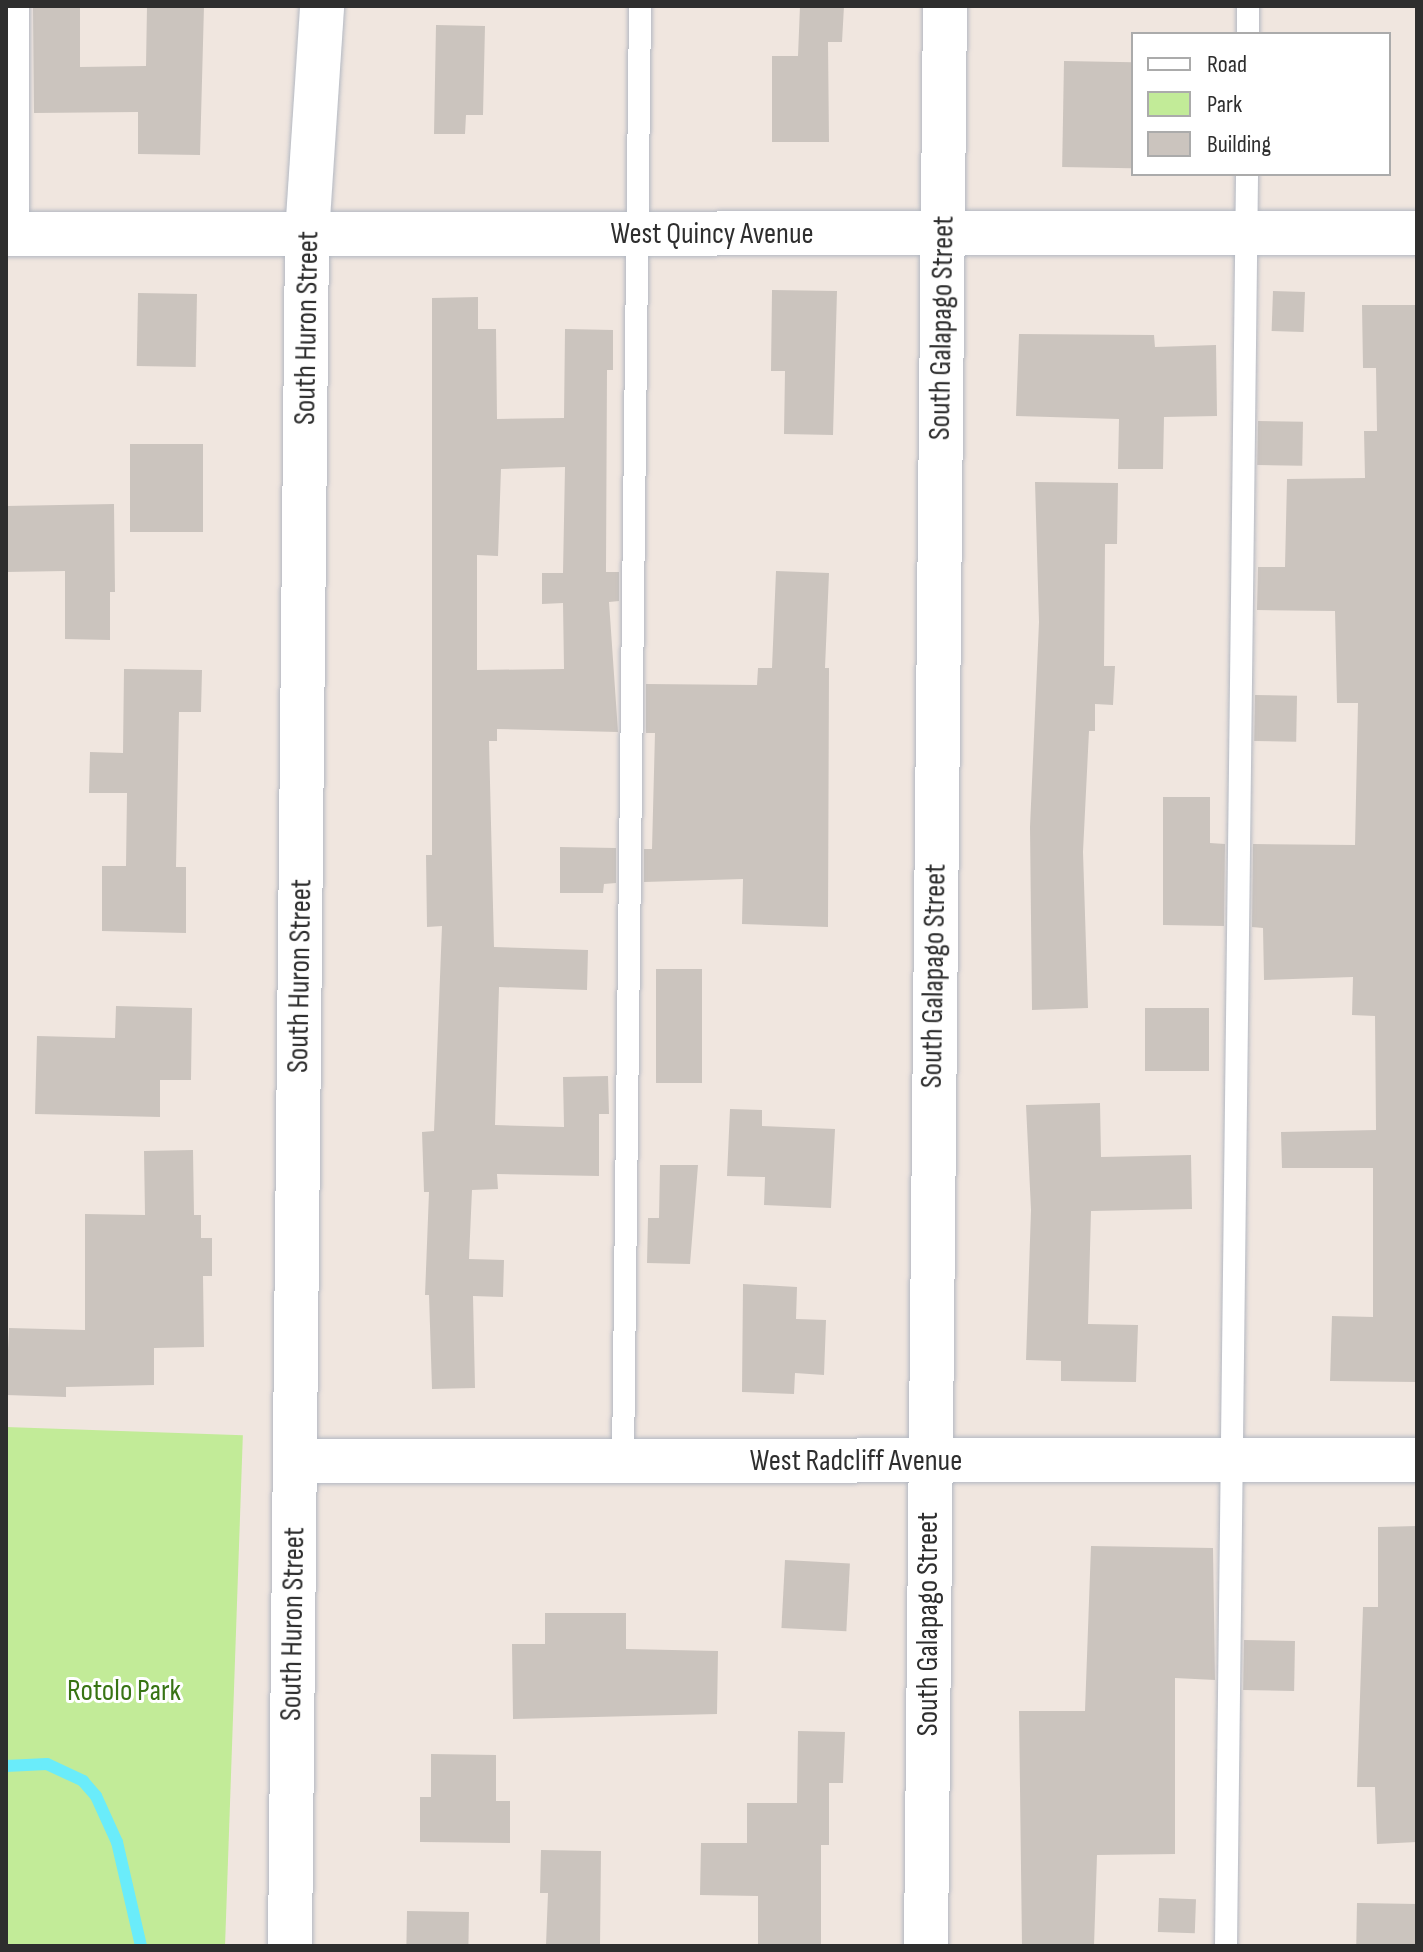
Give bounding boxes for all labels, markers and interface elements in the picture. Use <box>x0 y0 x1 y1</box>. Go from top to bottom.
legend <box>1131 32 1391 176</box>
text: Road <box>1207 50 1247 79</box>
text: Park <box>1207 90 1242 119</box>
text: Building <box>1207 130 1271 159</box>
street label: West Quincy Avenue <box>610 216 814 252</box>
street label: South Galapago Street <box>922 216 962 440</box>
street label: South Huron Street <box>287 231 327 425</box>
street label: South Galapago Street <box>914 864 954 1088</box>
street label: South Huron Street <box>280 879 320 1073</box>
street label: West Radcliff Avenue <box>750 1443 962 1479</box>
street label: South Galapago Street <box>910 1512 946 1736</box>
street label: South Huron Street <box>273 1527 313 1721</box>
park label: Rotolo Park <box>67 1673 181 1709</box>

